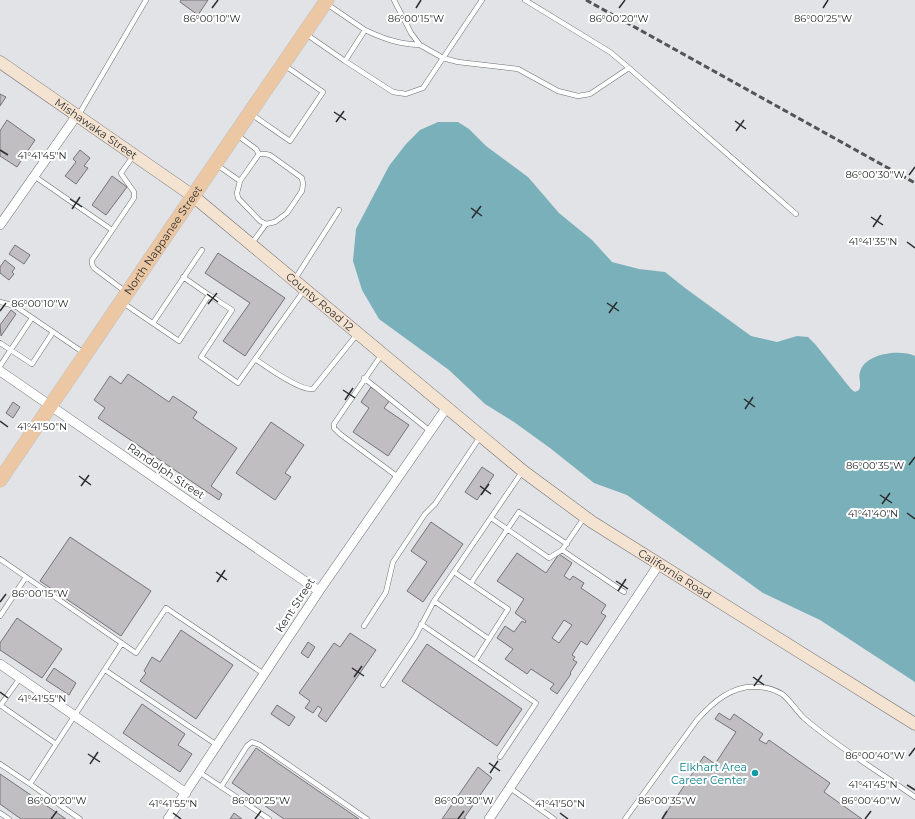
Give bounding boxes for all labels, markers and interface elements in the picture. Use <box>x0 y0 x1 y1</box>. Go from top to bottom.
text: 86°00'10"W <box>183 12 241 25</box>
text: 86°00'15"W <box>388 12 444 25</box>
text: 86°00'20"W <box>589 12 649 25</box>
text: 86°00'25"W <box>794 12 852 25</box>
street label: Mishawaka Street <box>52 95 141 163</box>
text: 41°41'45"N <box>17 149 67 162</box>
text: 86°00'30"W <box>845 168 905 181</box>
street label: North Nappanee Street <box>121 182 205 297</box>
text: 41°41'35"N <box>849 235 898 248</box>
street label: County Road 12 <box>283 269 357 334</box>
text: 86°00'10"W <box>11 297 69 310</box>
text: 41°41'50"N <box>17 420 67 433</box>
street label: Randolph Street <box>125 440 208 502</box>
text: 86°00'35"W <box>846 459 904 472</box>
text: 41°41'40"N <box>848 507 898 520</box>
street label: California Road <box>636 546 714 602</box>
street label: Kent Street <box>272 575 318 635</box>
text: 86°00'15"W <box>12 587 68 600</box>
text: 41°41'55"N <box>18 692 66 705</box>
text: 86°00'40"W <box>845 749 905 762</box>
place label: Elkhart Area Career Center <box>671 760 747 787</box>
marker: Elkhart Area Career Center <box>750 768 760 778</box>
text: 41°41'45"N <box>848 778 898 791</box>
text: 86°00'20"W <box>27 794 87 807</box>
text: 86°00'25"W <box>232 794 290 807</box>
text: 86°00'30"W <box>434 794 494 807</box>
text: 86°00'35"W <box>638 794 696 807</box>
text: 86°00'40"W <box>841 794 901 807</box>
text: 41°41'55"N <box>149 797 197 810</box>
text: 41°41'50"N <box>535 797 585 810</box>

